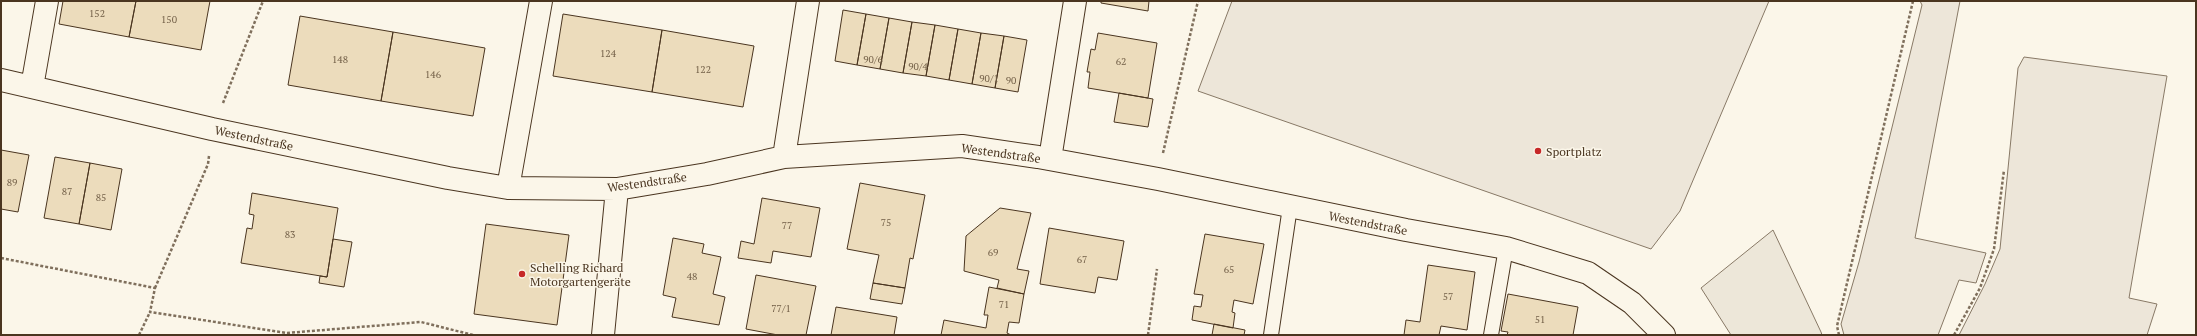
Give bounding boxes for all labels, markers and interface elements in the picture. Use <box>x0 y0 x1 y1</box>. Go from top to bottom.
house number: 152 <box>89 7 105 20</box>
house number: 150 <box>161 13 177 26</box>
house number: 124 <box>600 47 617 60</box>
house number: 148 <box>332 53 348 66</box>
house number: 90/6 <box>863 53 883 66</box>
house number: 62 <box>1116 55 1126 68</box>
house number: 90/4 <box>908 60 928 73</box>
house number: 122 <box>695 63 711 76</box>
house number: 146 <box>425 68 442 81</box>
house number: 90/1 <box>979 72 999 85</box>
house number: 90 <box>1006 74 1016 87</box>
street label: Westendstraße <box>213 122 295 154</box>
street label: Westendstraße <box>960 140 1042 166</box>
place label: Sportplatz <box>1546 144 1602 159</box>
marker: Sportplatz <box>1533 146 1543 156</box>
street label: Westendstraße <box>606 169 688 195</box>
house number: 89 <box>7 176 17 189</box>
house number: 87 <box>62 185 72 198</box>
house number: 85 <box>96 191 106 204</box>
street label: Westendstraße <box>1327 208 1409 238</box>
house number: 75 <box>881 216 891 229</box>
house number: 77 <box>782 219 792 232</box>
house number: 83 <box>285 228 295 241</box>
house number: 69 <box>988 246 998 259</box>
house number: 67 <box>1077 253 1087 266</box>
place label: Schelling Richard Motorgartengeräte <box>530 260 631 289</box>
house number: 65 <box>1224 263 1234 276</box>
marker: Schelling Richard Motorgartengeräte <box>517 269 527 279</box>
house number: 48 <box>687 270 697 283</box>
house number: 57 <box>1443 290 1453 303</box>
house number: 71 <box>999 298 1009 311</box>
house number: 77/1 <box>771 302 791 315</box>
house number: 51 <box>1535 313 1545 326</box>

